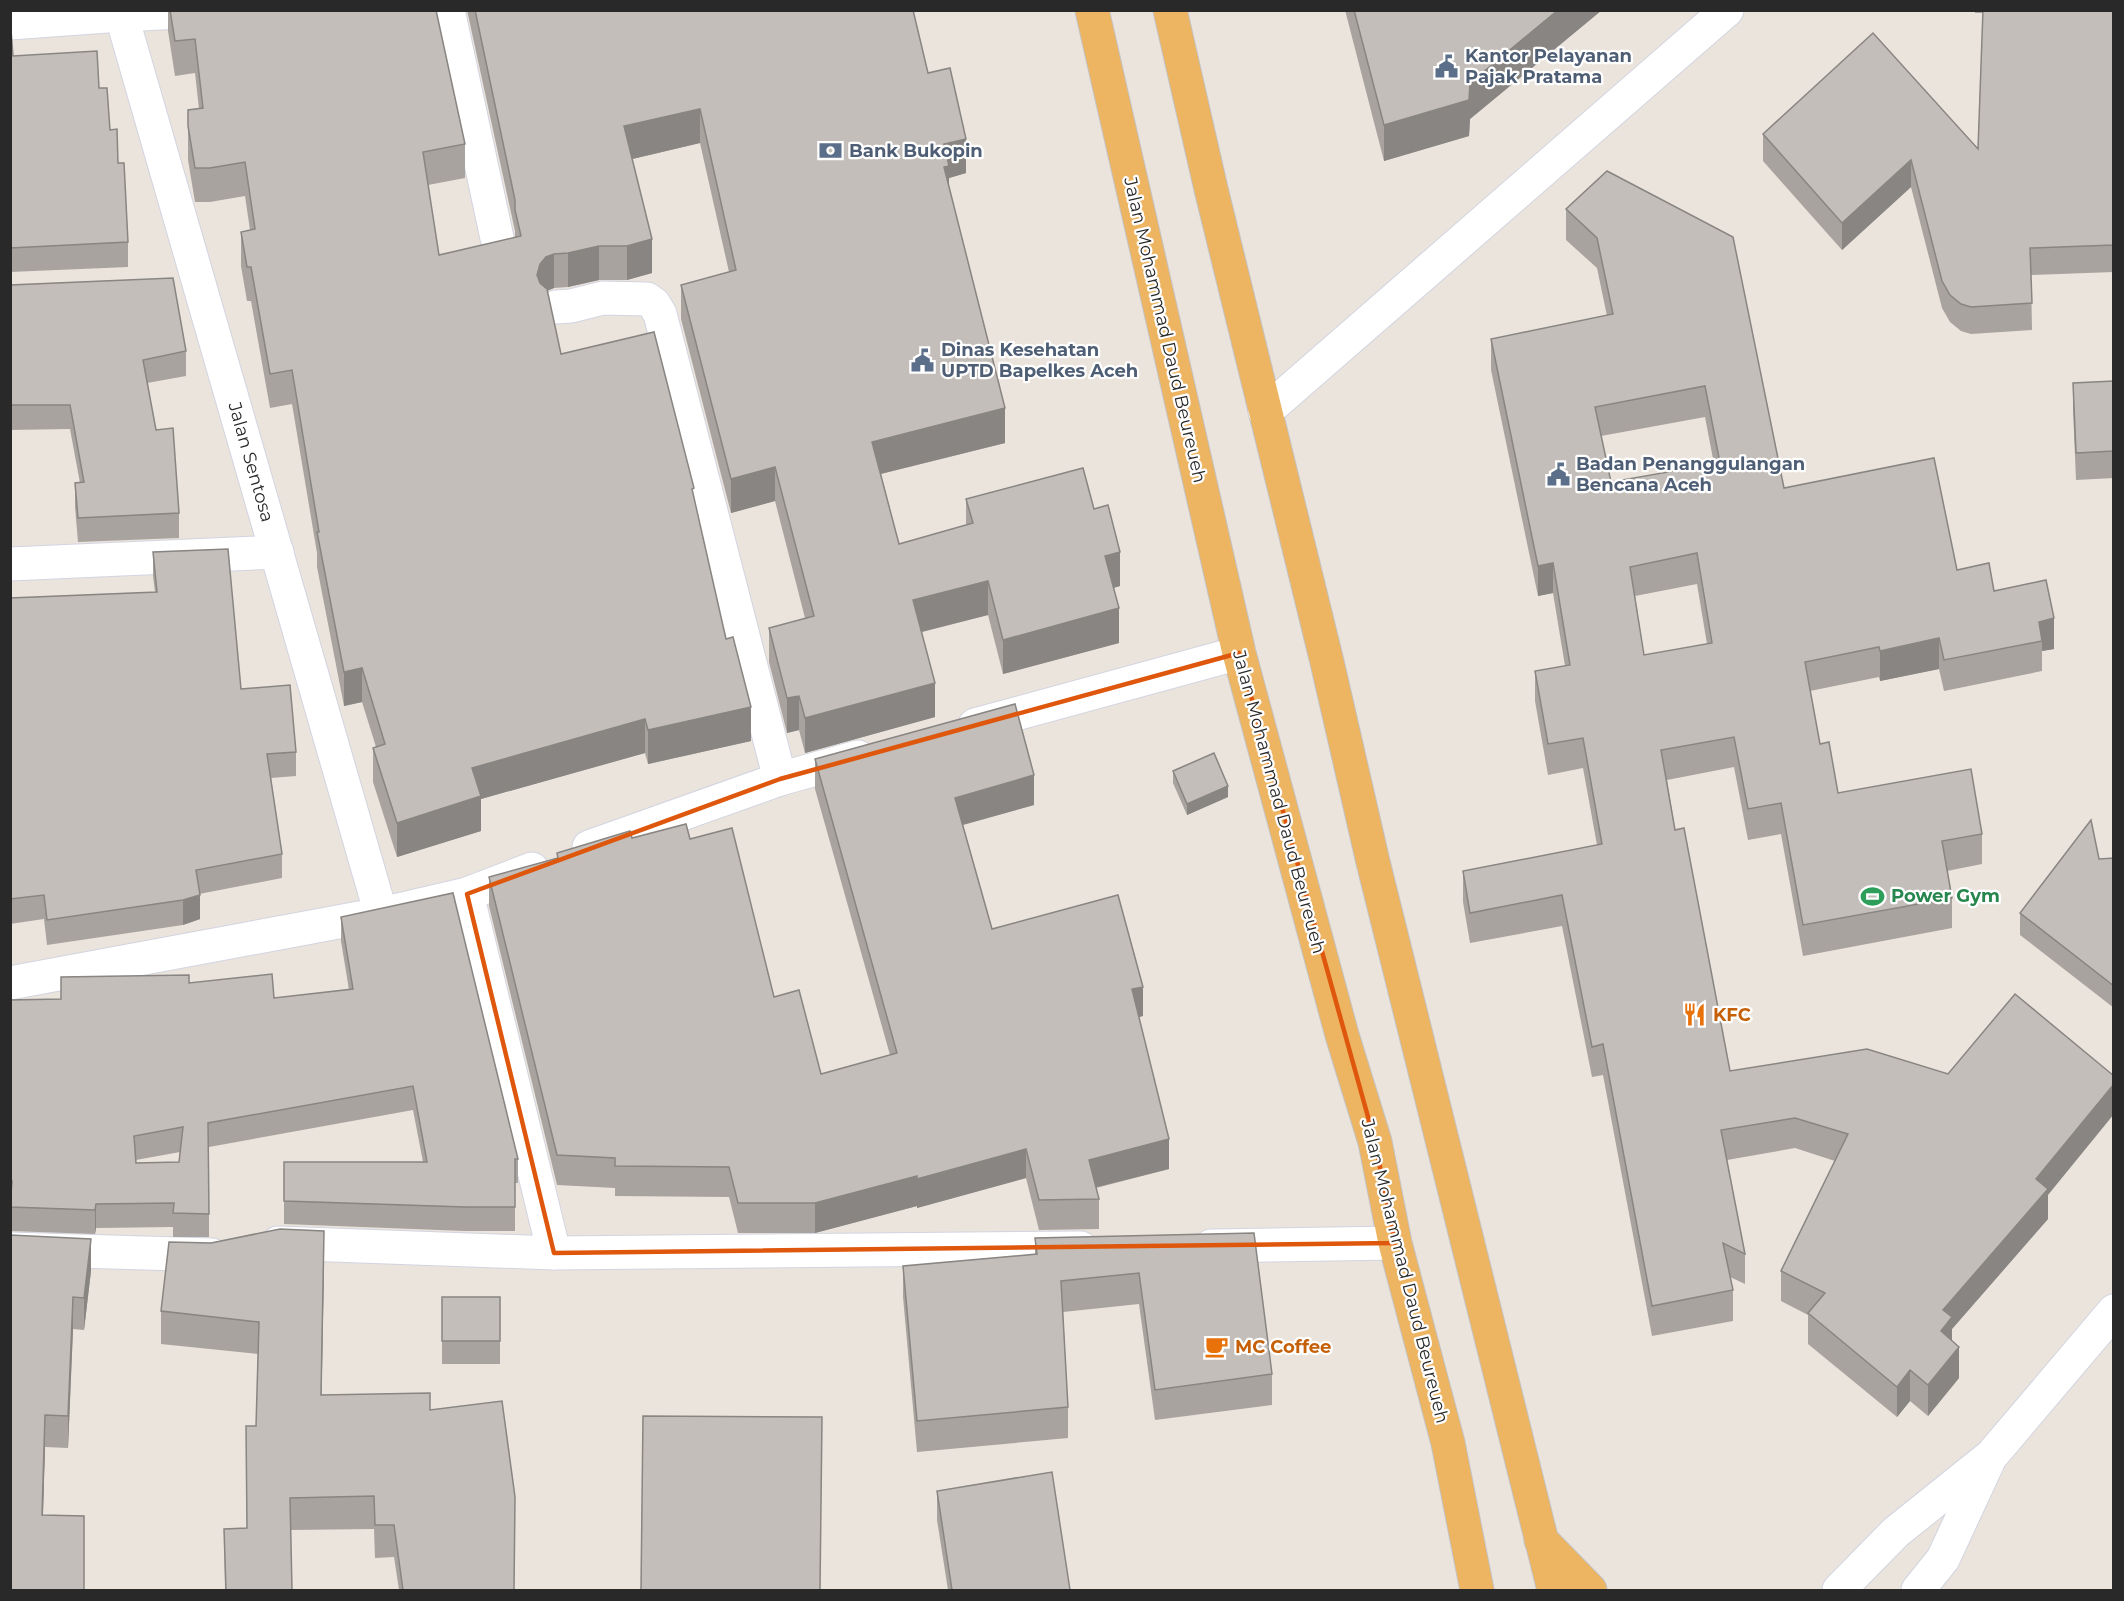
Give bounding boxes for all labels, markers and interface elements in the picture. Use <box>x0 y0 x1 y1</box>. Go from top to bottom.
place label: Kantor Pelayanan Pajak Pratama <box>1465 45 1632 88</box>
public building icon: Kantor Pelayanan Pajak Pratama <box>1434 53 1460 79</box>
bank icon: Bank Bukopin <box>818 138 844 164</box>
place label: Bank Bukopin <box>849 140 983 162</box>
street label: Jalan Mohammad Daud Beureueh <box>1119 174 1211 485</box>
place label: Dinas Kesehatan UPTD Bapelkes Aceh <box>941 339 1138 382</box>
public building icon: Dinas Kesehatan UPTD Bapelkes Aceh <box>910 347 936 373</box>
street label: Jalan Sentosa <box>223 399 279 525</box>
place label: Badan Penanggulangan Bencana Aceh <box>1576 453 1805 496</box>
public building icon: Badan Penanggulangan Bencana Aceh <box>1545 461 1571 487</box>
street label: Jalan Mohammad Daud Beureueh <box>1228 647 1330 956</box>
sports icon: Power Gym <box>1860 883 1886 909</box>
place label: Power Gym <box>1891 885 2000 907</box>
restaurant icon: KFC <box>1682 1002 1708 1028</box>
place label: KFC <box>1713 1004 1751 1026</box>
street label: Jalan Mohammad Daud Beureueh <box>1356 1116 1454 1426</box>
cafe icon: MC Coffee <box>1204 1334 1230 1360</box>
place label: MC Coffee <box>1235 1336 1331 1358</box>

